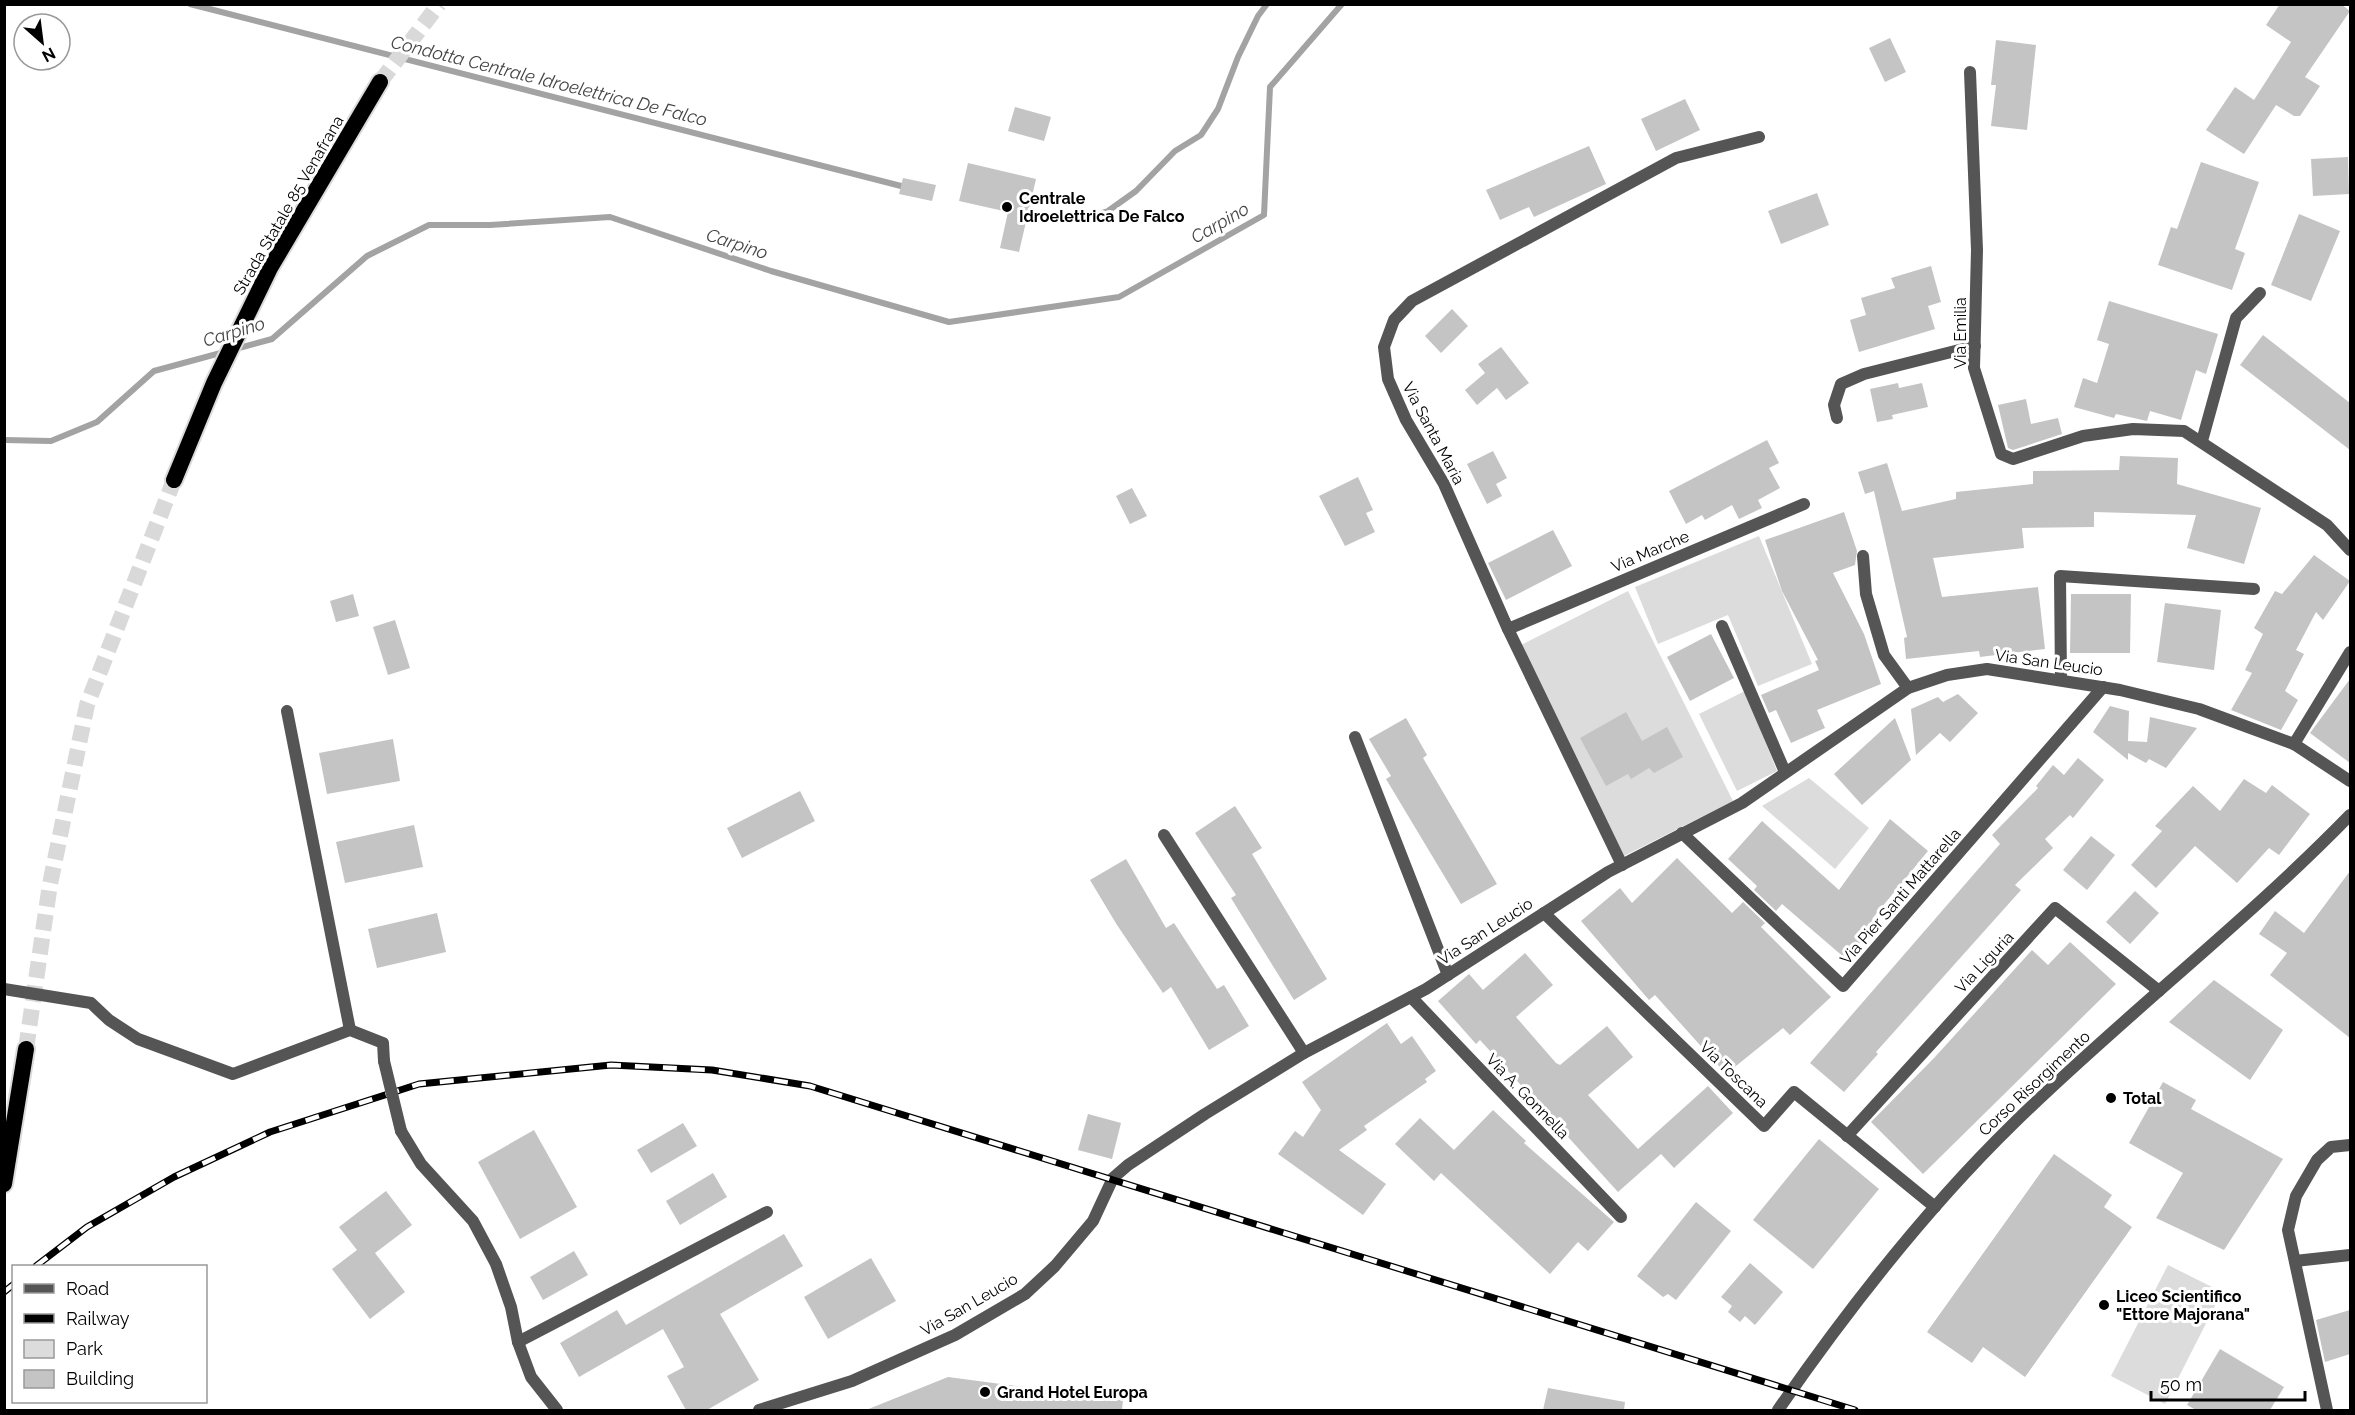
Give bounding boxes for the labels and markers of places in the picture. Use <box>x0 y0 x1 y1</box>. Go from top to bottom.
place label: Centrale Idroelettrica De Falco <box>1019 189 1185 226</box>
marker: Centrale Idroelettrica De Falco <box>1000 200 1014 214</box>
place label: Total <box>2123 1089 2162 1108</box>
marker: Total <box>2104 1091 2118 1105</box>
place label: Liceo Scientifico "Ettore Majorana" <box>2116 1287 2250 1324</box>
marker: Liceo Scientifico "Ettore Majorana" <box>2097 1298 2111 1312</box>
place label: Grand Hotel Europa <box>997 1383 1148 1402</box>
marker: Grand Hotel Europa <box>978 1385 992 1399</box>

